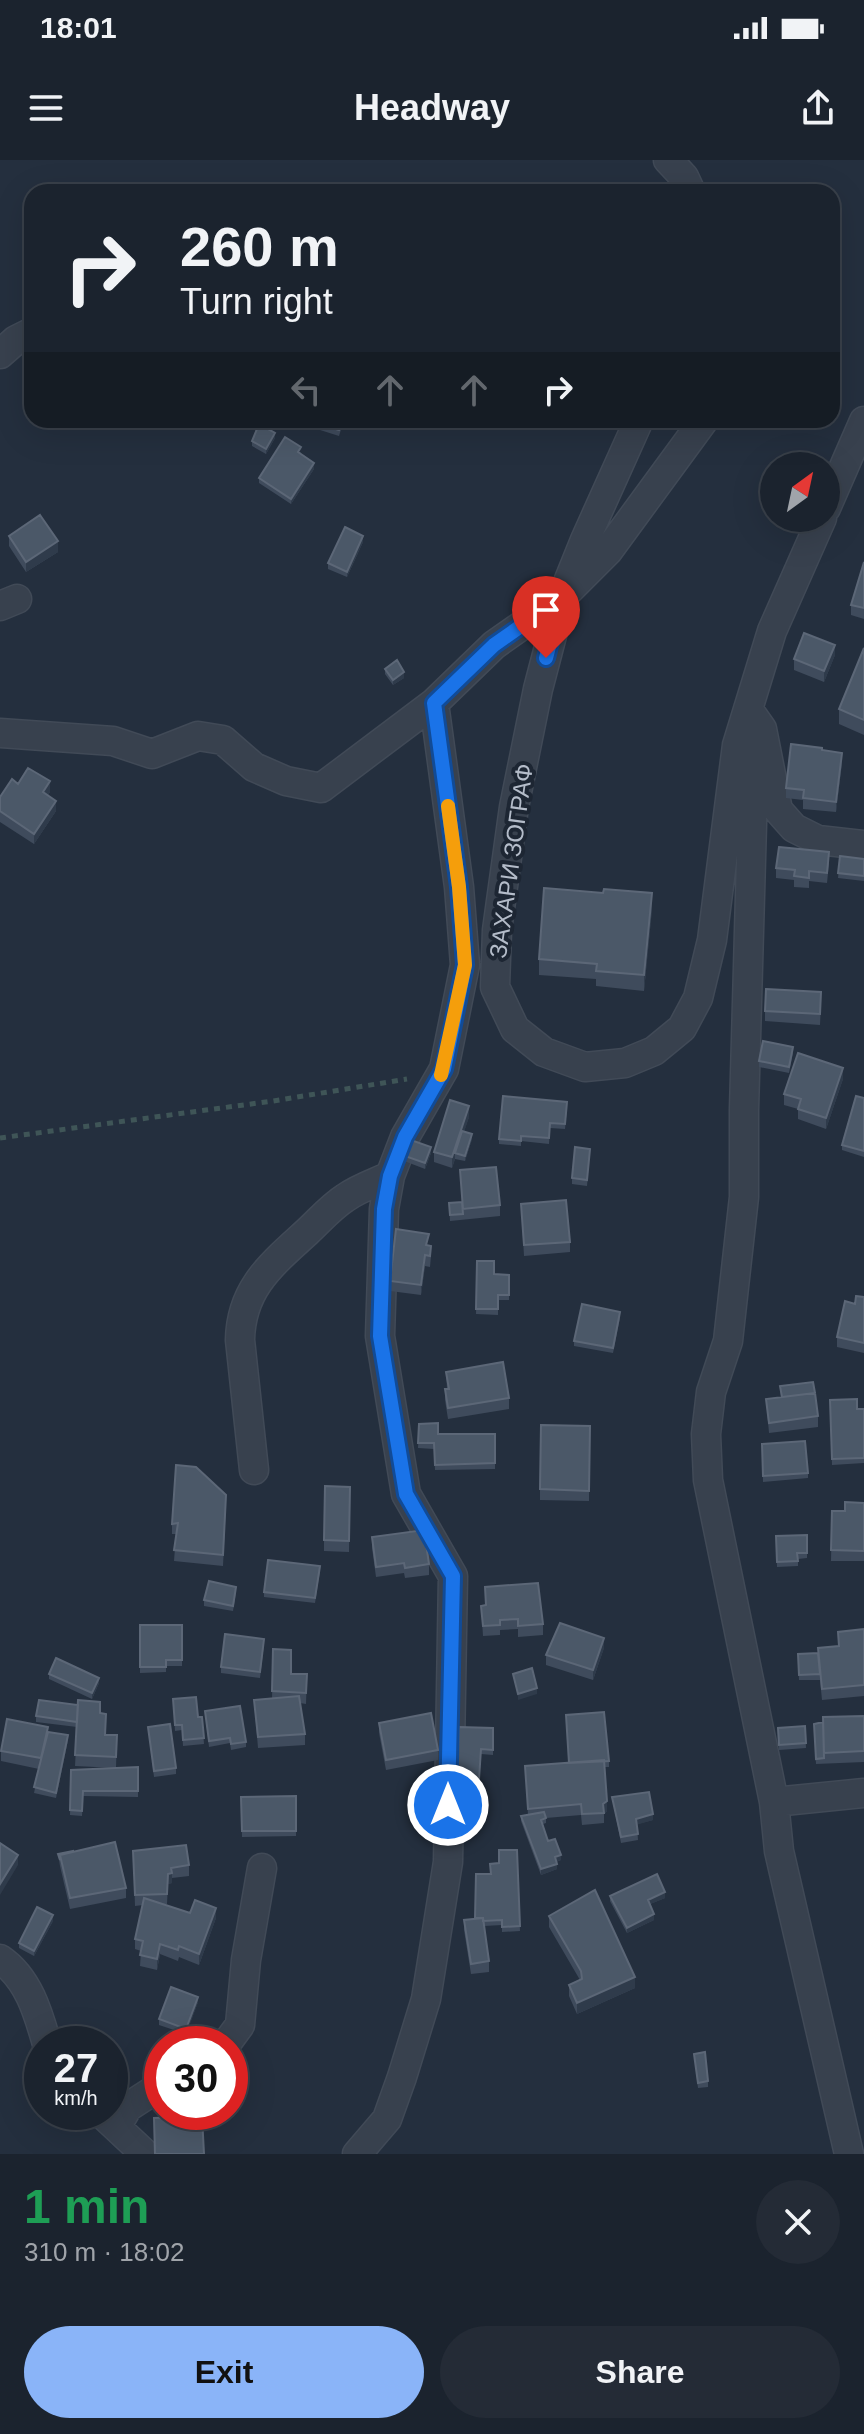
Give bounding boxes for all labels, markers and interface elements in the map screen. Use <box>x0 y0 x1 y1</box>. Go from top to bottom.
text: 18:01 <box>40 11 117 44</box>
icon: menu <box>24 86 68 130</box>
icon: share <box>796 86 840 130</box>
text: Headway <box>354 87 510 128</box>
text: 260 m <box>180 215 339 278</box>
icon: right <box>48 216 152 320</box>
text: Turn right <box>180 281 333 322</box>
icon: left <box>284 368 328 412</box>
icon: ahead <box>368 368 412 412</box>
icon: ahead <box>452 368 496 412</box>
icon: right <box>536 368 580 412</box>
north arrow <box>760 452 840 532</box>
map controls <box>760 452 840 532</box>
pin <box>512 576 580 658</box>
icon: arrive <box>524 588 568 632</box>
street label: ЗАХАРИ ЗОГРАФ <box>484 762 538 960</box>
position arrow <box>406 1763 490 1847</box>
speed limit sign: 30 <box>144 2026 248 2130</box>
text: 27 <box>54 2046 98 2090</box>
text: km/h <box>54 2087 98 2109</box>
text: 1 min <box>24 2180 149 2233</box>
button: close <box>756 2180 840 2264</box>
text: 310 m · 18:02 <box>24 2237 184 2267</box>
button: Exit <box>24 2326 424 2418</box>
button: Share <box>440 2326 840 2418</box>

